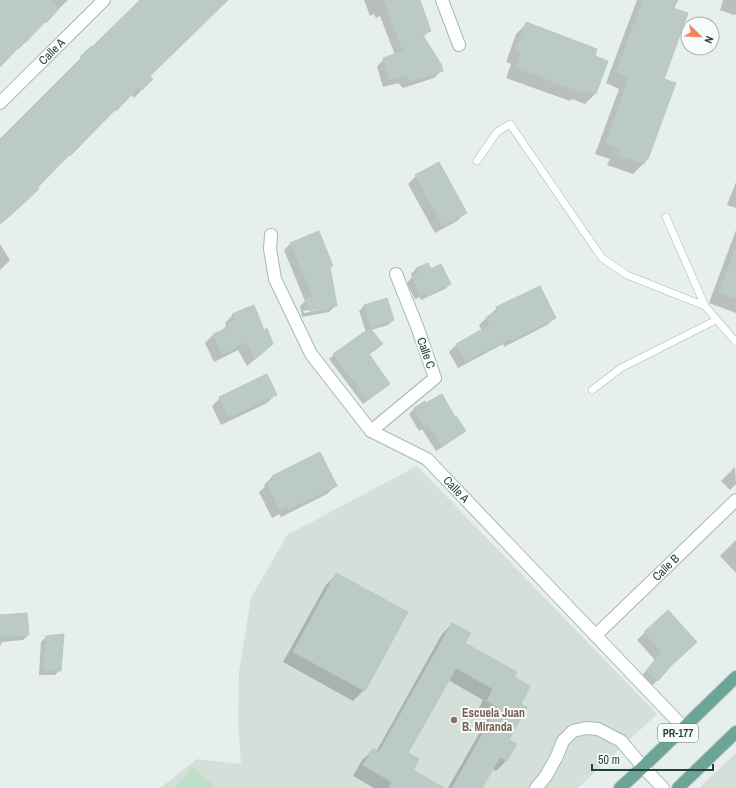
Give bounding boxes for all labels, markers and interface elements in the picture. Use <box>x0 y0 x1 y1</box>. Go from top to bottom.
north arrow <box>680 16 720 56</box>
text: N <box>701 34 717 46</box>
street label: Calle A <box>35 35 69 68</box>
street label: Calle C <box>413 335 439 371</box>
street label: Calle A <box>440 473 473 507</box>
street label: Calle B <box>649 551 683 584</box>
place label: Escuela Juan B. Miranda <box>462 705 525 735</box>
marker: Escuela Juan B. Miranda <box>449 715 459 725</box>
road number: PR-177 <box>658 724 698 742</box>
scale bar <box>592 746 713 772</box>
text: 50 m <box>598 752 620 768</box>

